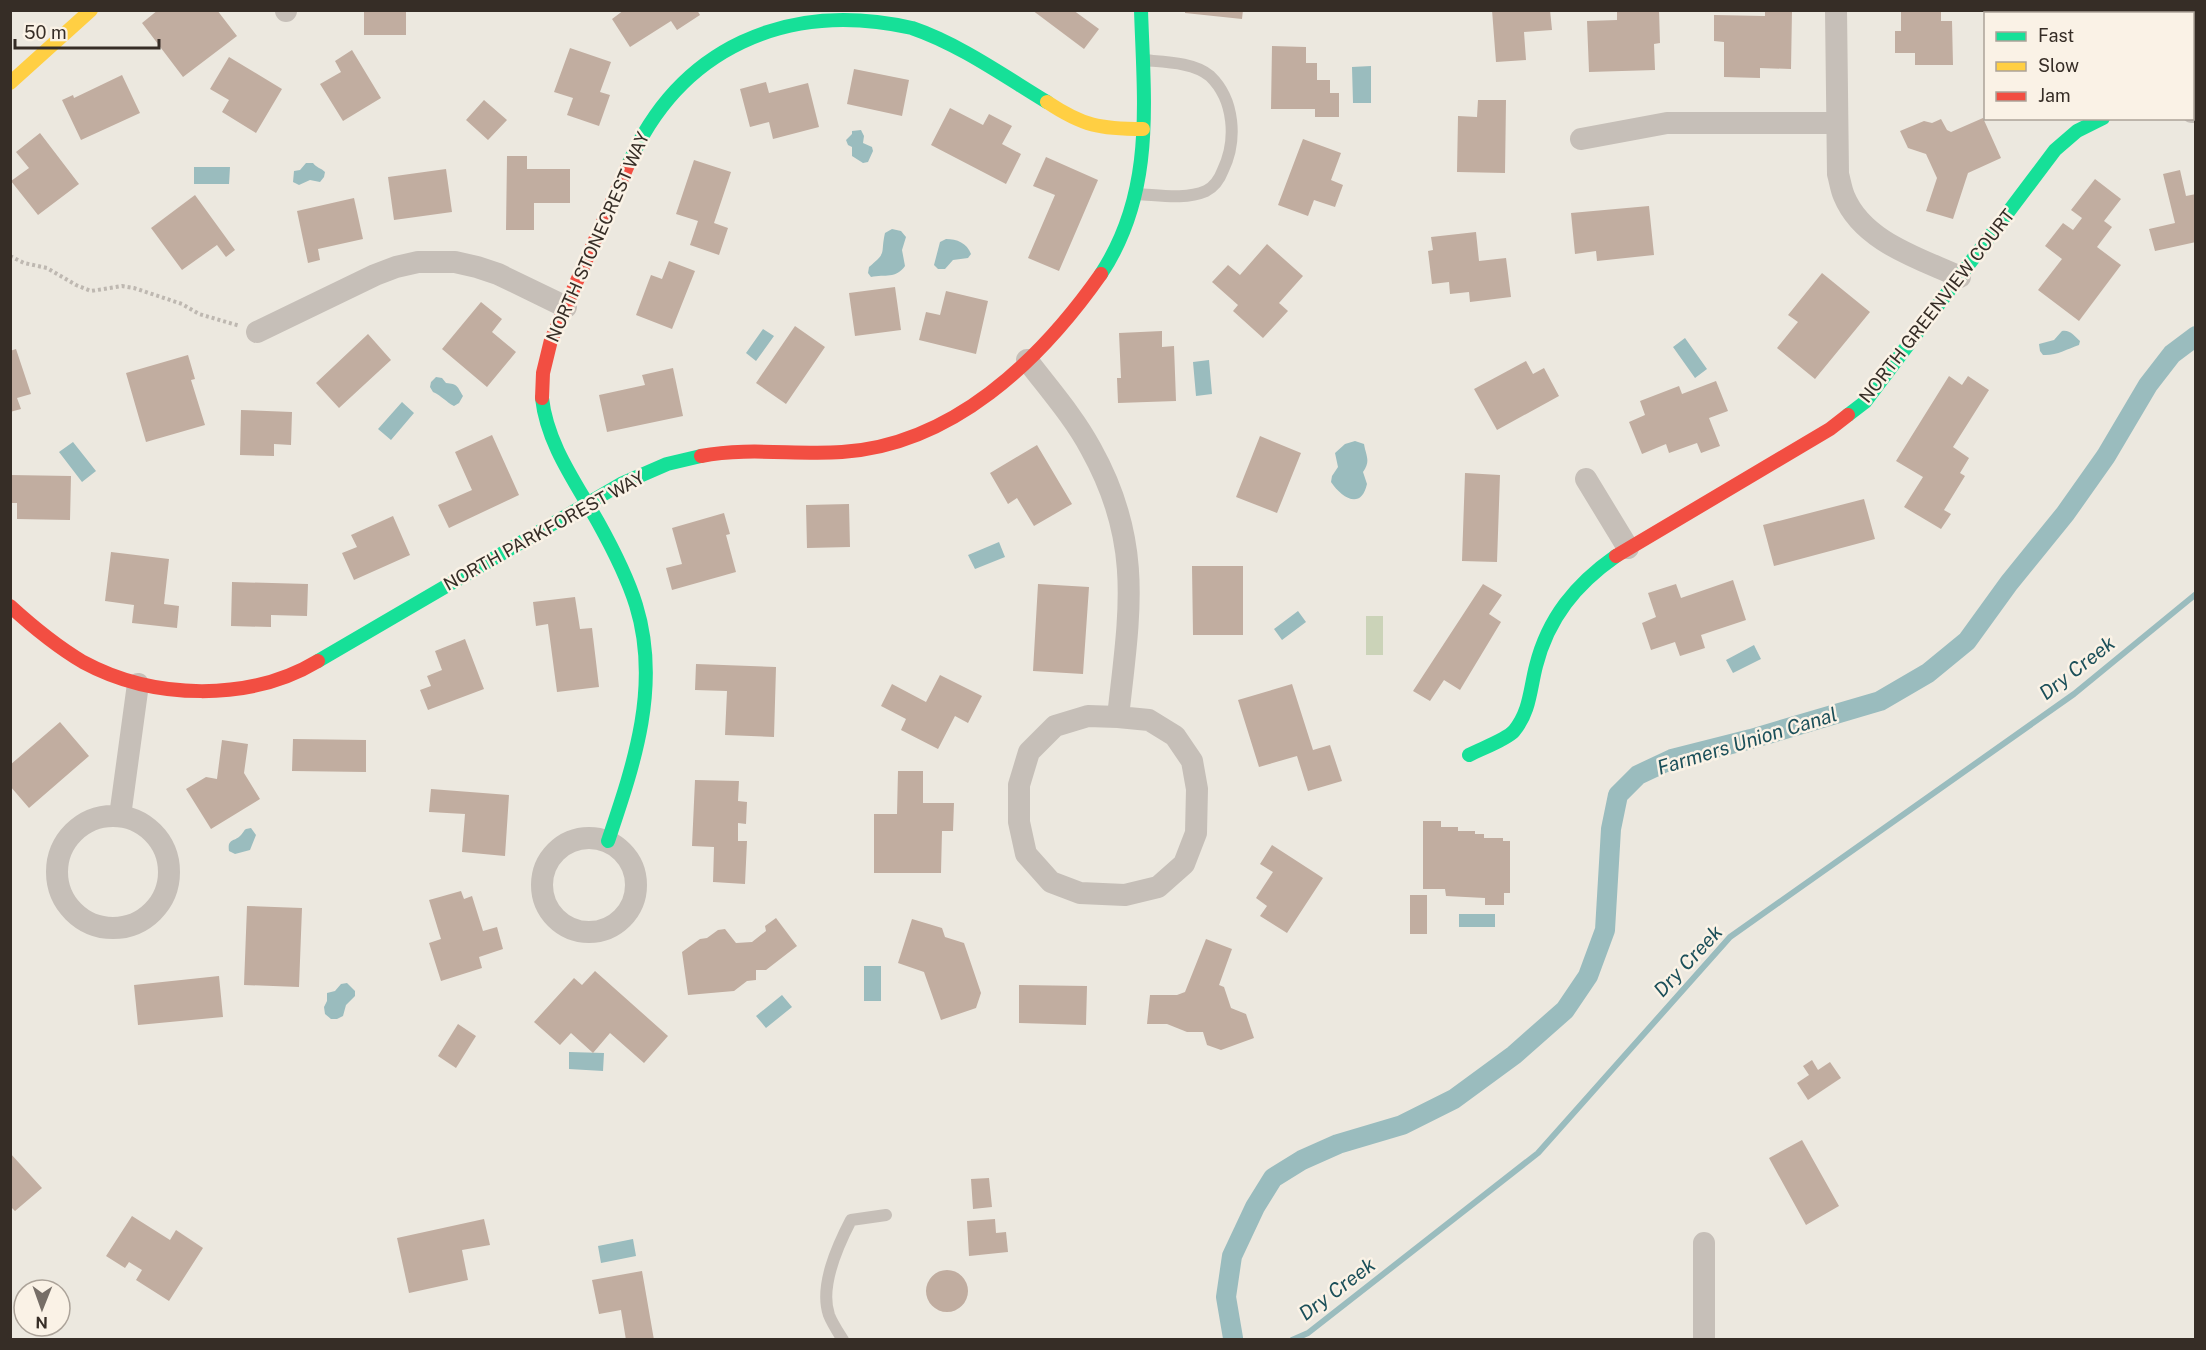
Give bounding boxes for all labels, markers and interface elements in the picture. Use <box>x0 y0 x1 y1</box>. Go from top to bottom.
scale bar <box>15 12 159 50</box>
legend <box>1984 12 2194 120</box>
text: 50 m <box>24 22 67 43</box>
text: Fast <box>2038 25 2074 46</box>
text: Slow <box>2038 55 2079 76</box>
text: Jam <box>2038 85 2071 106</box>
street label: NORTH STONECREST WAY <box>542 129 653 345</box>
street label: NORTH GREENVIEW COURT <box>1855 205 2019 407</box>
street label: NORTH PARKFOREST WAY <box>440 466 648 595</box>
water label: Dry Creek <box>2034 631 2120 705</box>
water label: Farmers Union Canal <box>1654 702 1840 780</box>
water label: Dry Creek <box>1649 920 1727 1002</box>
water label: Dry Creek <box>1294 1252 1380 1326</box>
north arrow <box>12 1278 72 1338</box>
text: N <box>35 1313 48 1332</box>

